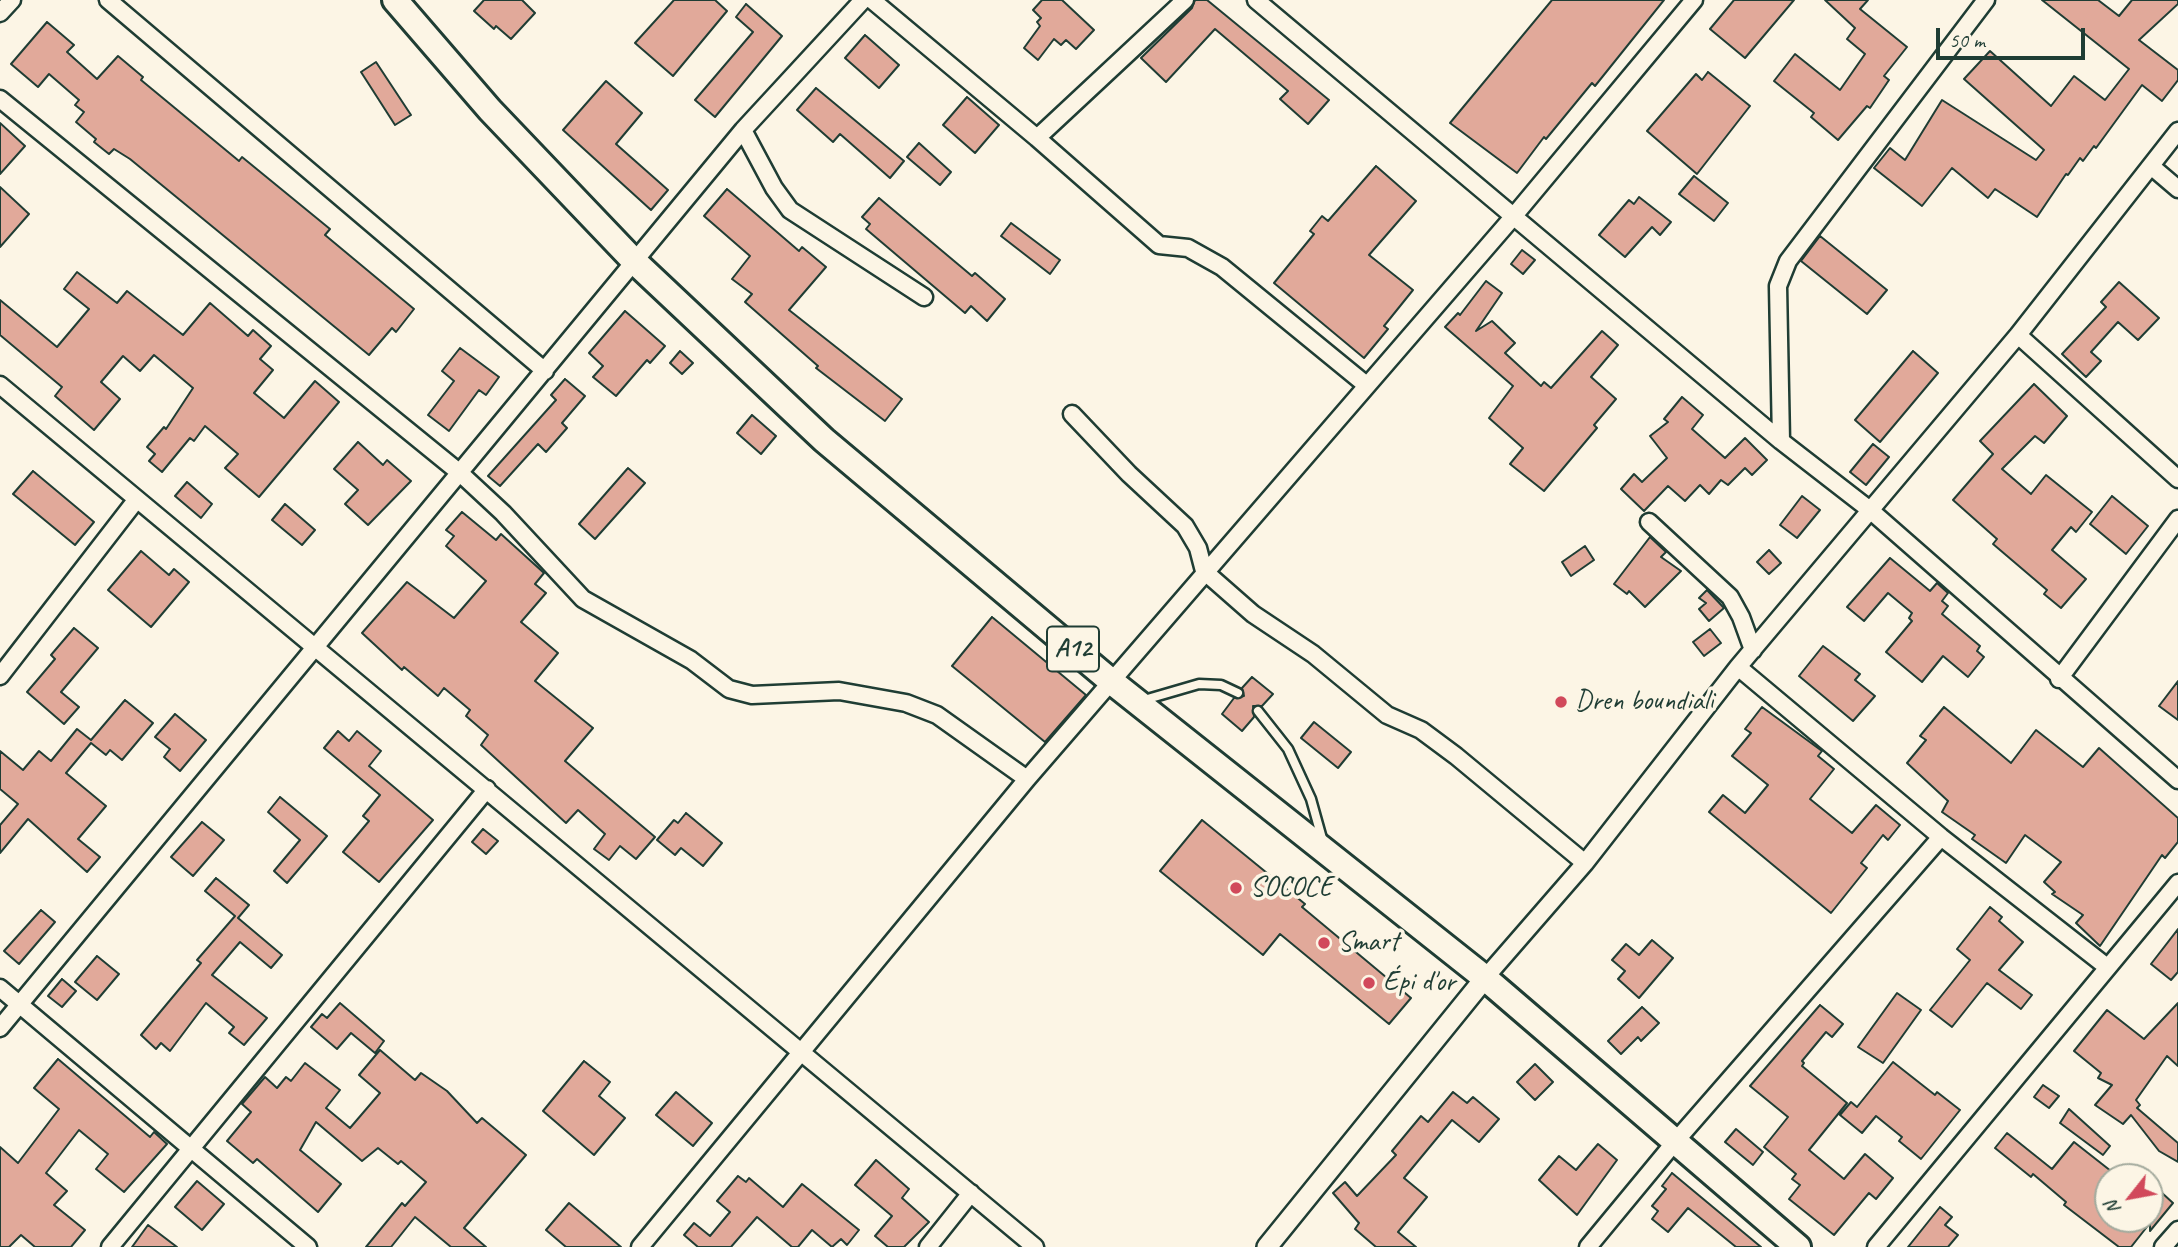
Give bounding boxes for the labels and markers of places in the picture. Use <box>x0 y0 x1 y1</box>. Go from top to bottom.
place label: Dren boundiali <box>1575 685 1713 719</box>
marker: Dren boundiali <box>1553 694 1569 710</box>
place label: SOCOCE <box>1250 871 1332 905</box>
marker: SOCOCE <box>1228 880 1244 896</box>
place label: Smart <box>1338 926 1399 960</box>
marker: Smart <box>1316 935 1332 951</box>
place label: Épi d'or <box>1383 966 1455 1000</box>
marker: Épi d'or <box>1361 975 1377 991</box>

